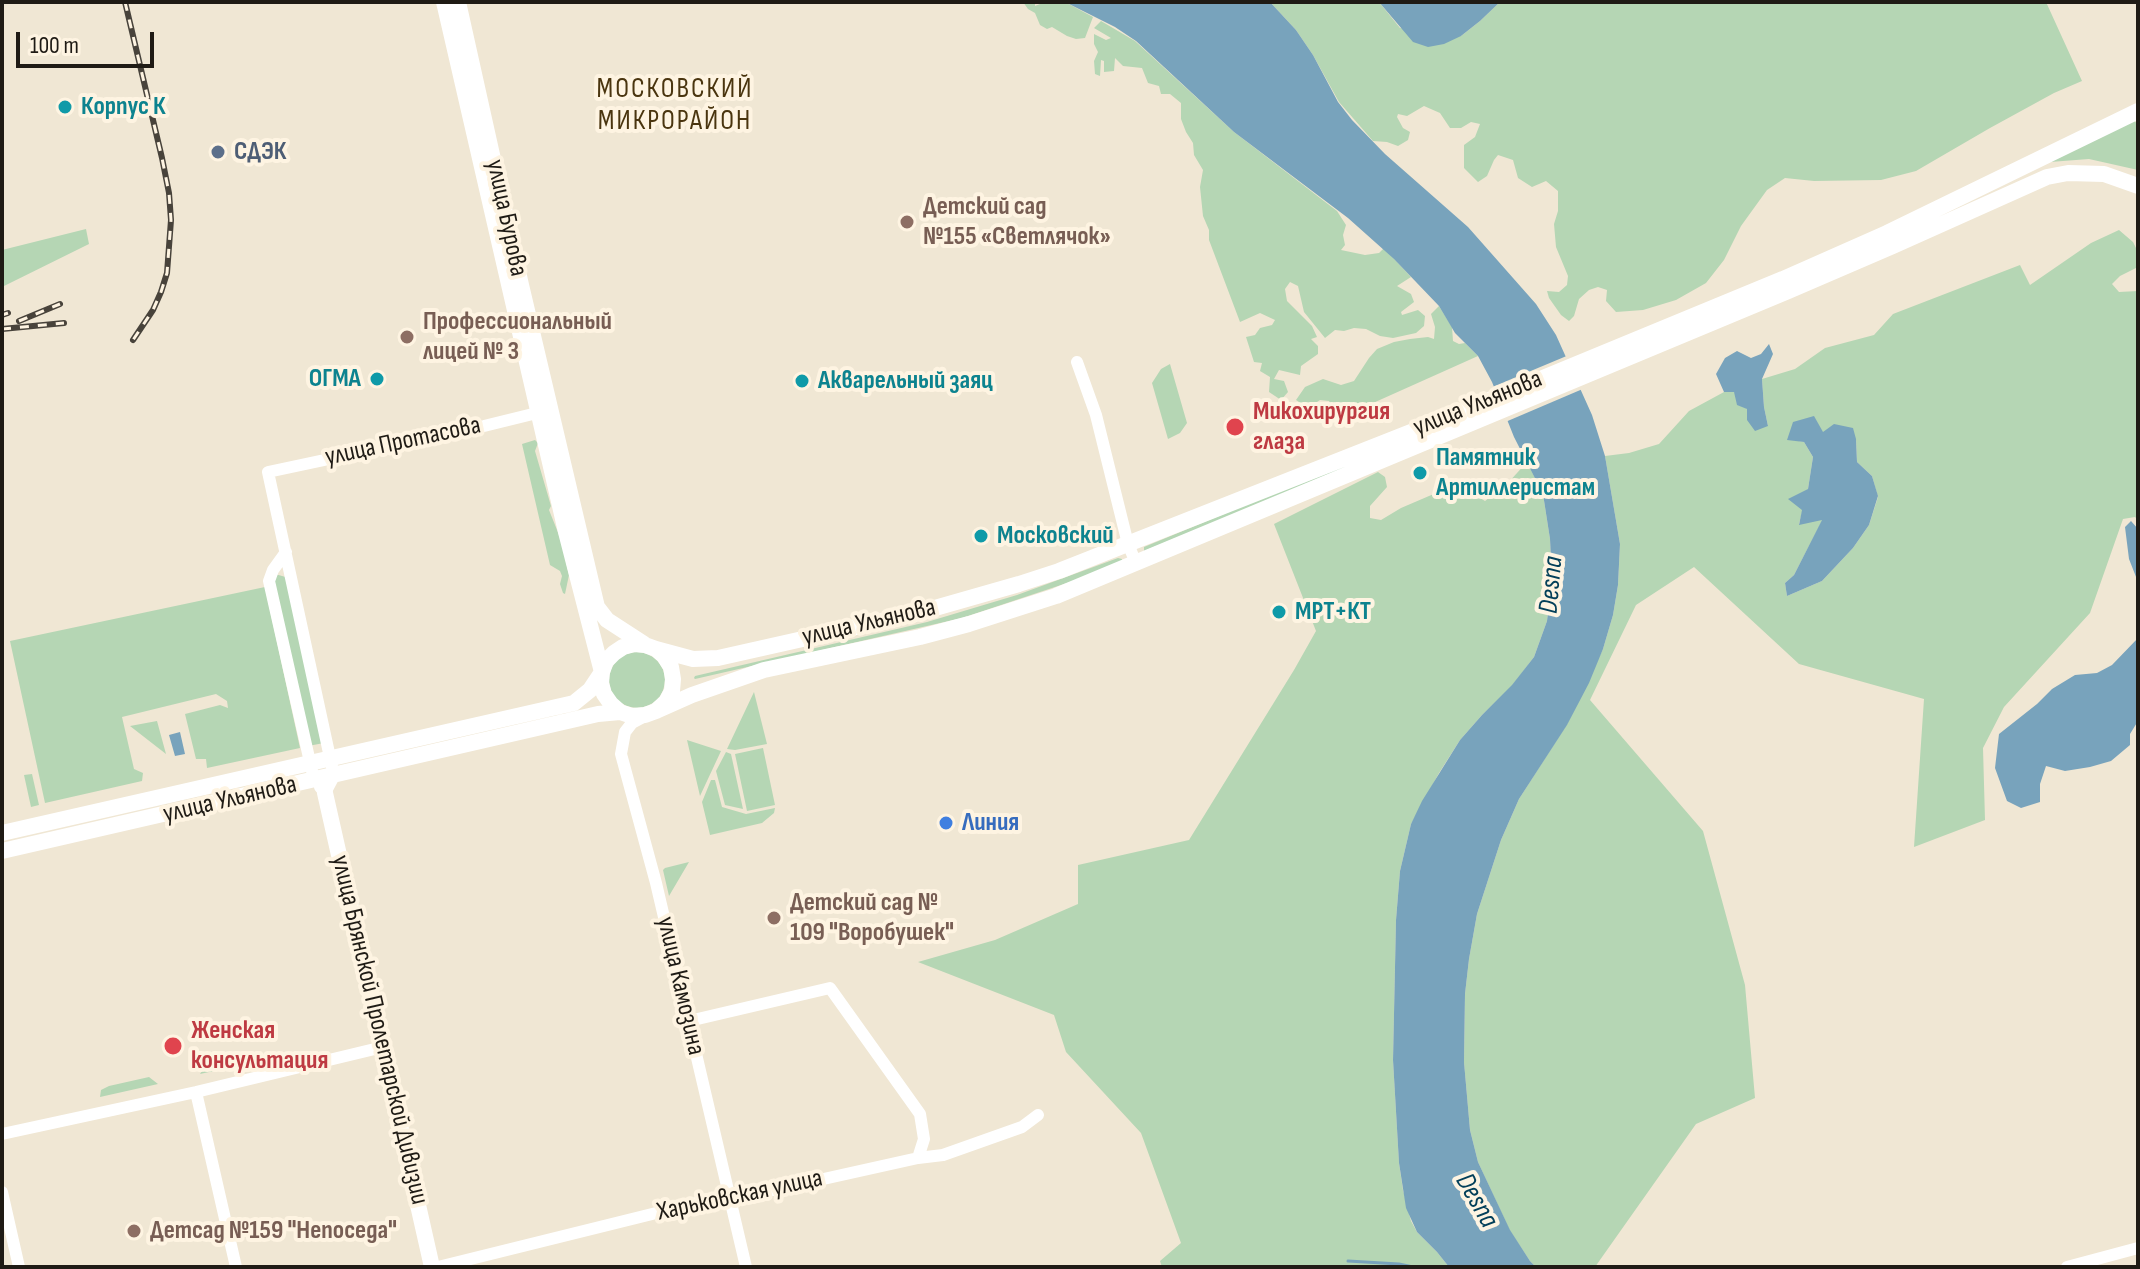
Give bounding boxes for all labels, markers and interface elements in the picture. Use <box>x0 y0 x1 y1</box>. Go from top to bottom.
scale bar <box>20 16 158 66</box>
text: 100 m <box>30 31 79 60</box>
district label: МОСКОВСКИЙ МИКРОРАЙОН <box>597 73 753 139</box>
place label: Корпус К <box>81 91 166 123</box>
marker: Корпус К <box>56 98 74 116</box>
place label: СДЭК <box>234 136 286 168</box>
marker: СДЭК <box>209 143 227 161</box>
street label: улица Бурова <box>478 157 534 279</box>
place label: Детский сад №155 «Светлячок» <box>923 191 1111 252</box>
marker: Детский сад №155 «Светлячок» <box>898 213 916 231</box>
place label: Профессиональный лицей № 3 <box>423 306 612 368</box>
marker: Профессиональный лицей № 3 <box>398 328 416 346</box>
place label: ОГМА <box>309 363 361 395</box>
street label: улица Ульянова <box>1409 364 1547 444</box>
place label: Акварельный заяц <box>818 365 993 397</box>
marker: ОГМА <box>368 370 386 388</box>
marker: Акварельный заяц <box>793 372 811 390</box>
place label: Микохирургия глаза <box>1253 396 1390 458</box>
street label: улица Протасова <box>322 410 484 474</box>
marker: Микохирургия глаза <box>1224 416 1246 438</box>
place label: Памятник Артиллеристам <box>1436 442 1595 504</box>
marker: Памятник Артиллеристам <box>1411 464 1429 482</box>
place label: Московский <box>997 520 1114 552</box>
marker: Московский <box>972 527 990 545</box>
water label: Desna <box>1533 555 1571 615</box>
street label: улица Ульянова <box>799 592 939 654</box>
place label: МРТ+КТ <box>1295 596 1371 628</box>
marker: МРТ+КТ <box>1270 603 1288 621</box>
street label: улица Ульянова <box>160 769 300 831</box>
place label: Линия <box>962 807 1019 839</box>
marker: Линия <box>937 814 955 832</box>
street label: улица Брянской Пролетарской Дивизии <box>324 852 434 1208</box>
place label: Детский сад № 109 "Воробушек" <box>790 887 954 948</box>
marker: Детский сад № 109 "Воробушек" <box>765 909 783 927</box>
street label: улица Камозина <box>649 914 711 1058</box>
place label: Женская консультация <box>191 1015 328 1076</box>
marker: Женская консультация <box>162 1035 184 1057</box>
street label: Харьковская улица <box>655 1163 825 1229</box>
water label: Desna <box>1447 1168 1505 1234</box>
place label: Детсад №159 "Непоседа" <box>150 1215 397 1247</box>
marker: Детсад №159 "Непоседа" <box>125 1222 143 1240</box>

